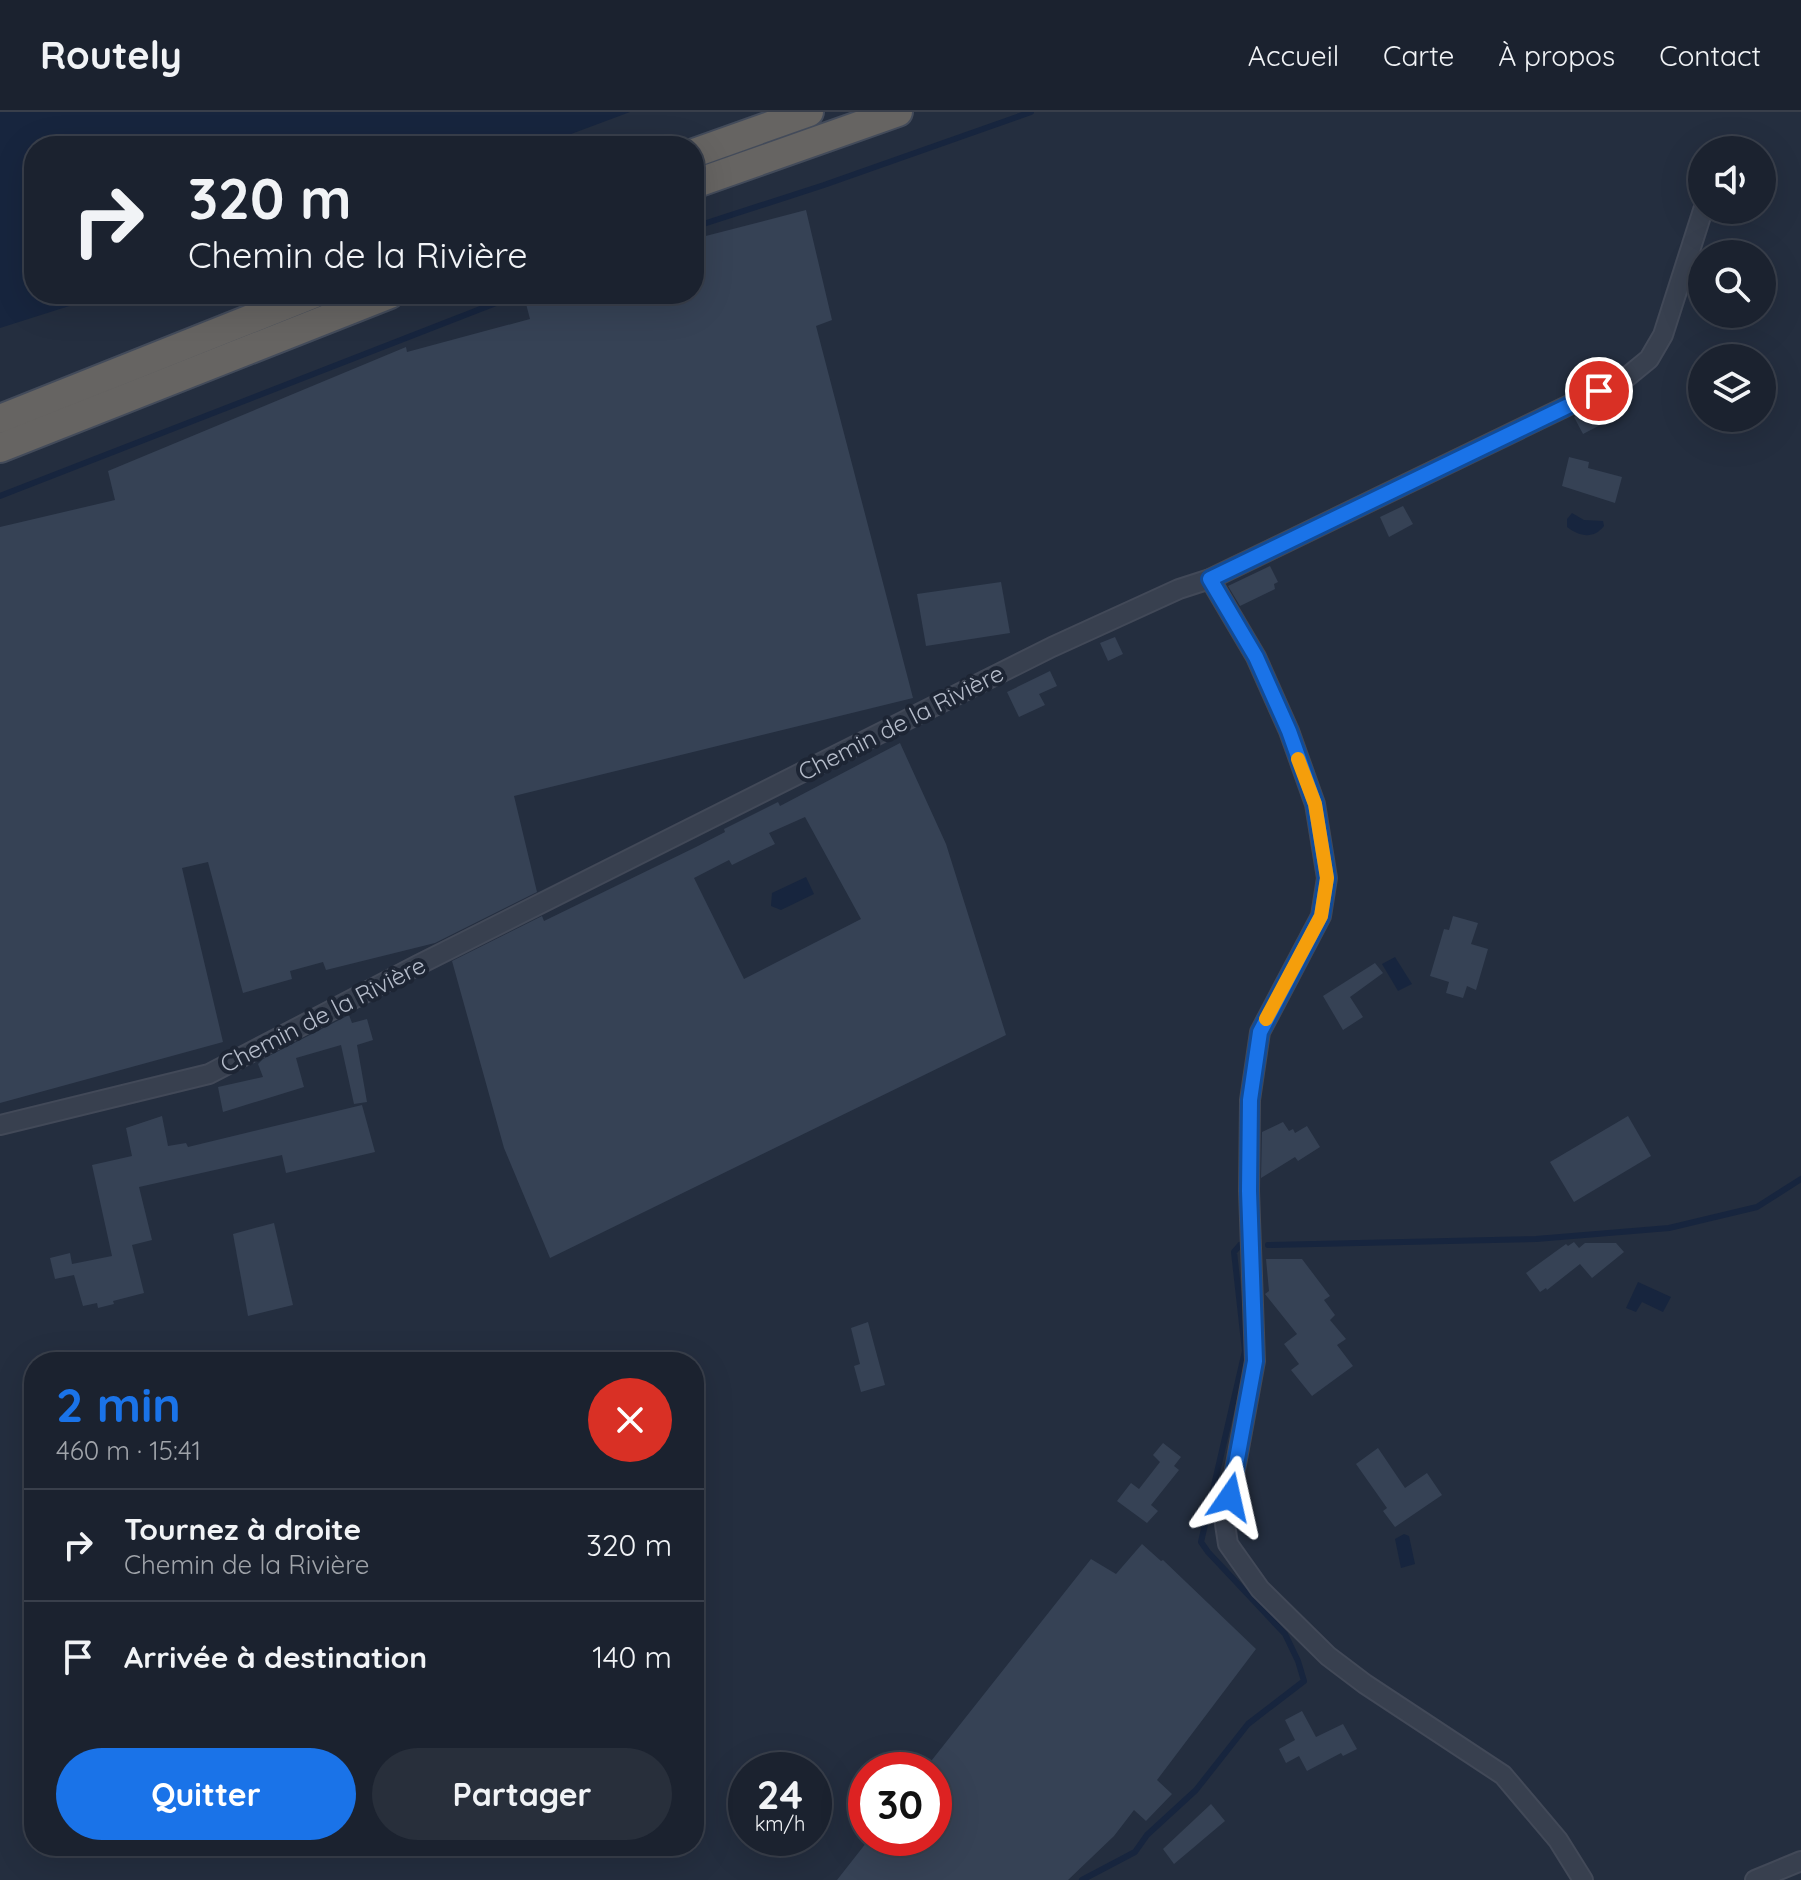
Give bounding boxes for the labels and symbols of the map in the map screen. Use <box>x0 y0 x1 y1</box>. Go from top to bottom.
pin <box>1565 357 1633 425</box>
street label: Chemin de la Rivière <box>793 657 1008 787</box>
street label: Chemin de la Rivière <box>215 949 430 1079</box>
position arrow <box>1188 1455 1272 1539</box>
speed limit sign: 30 <box>848 1752 952 1856</box>

